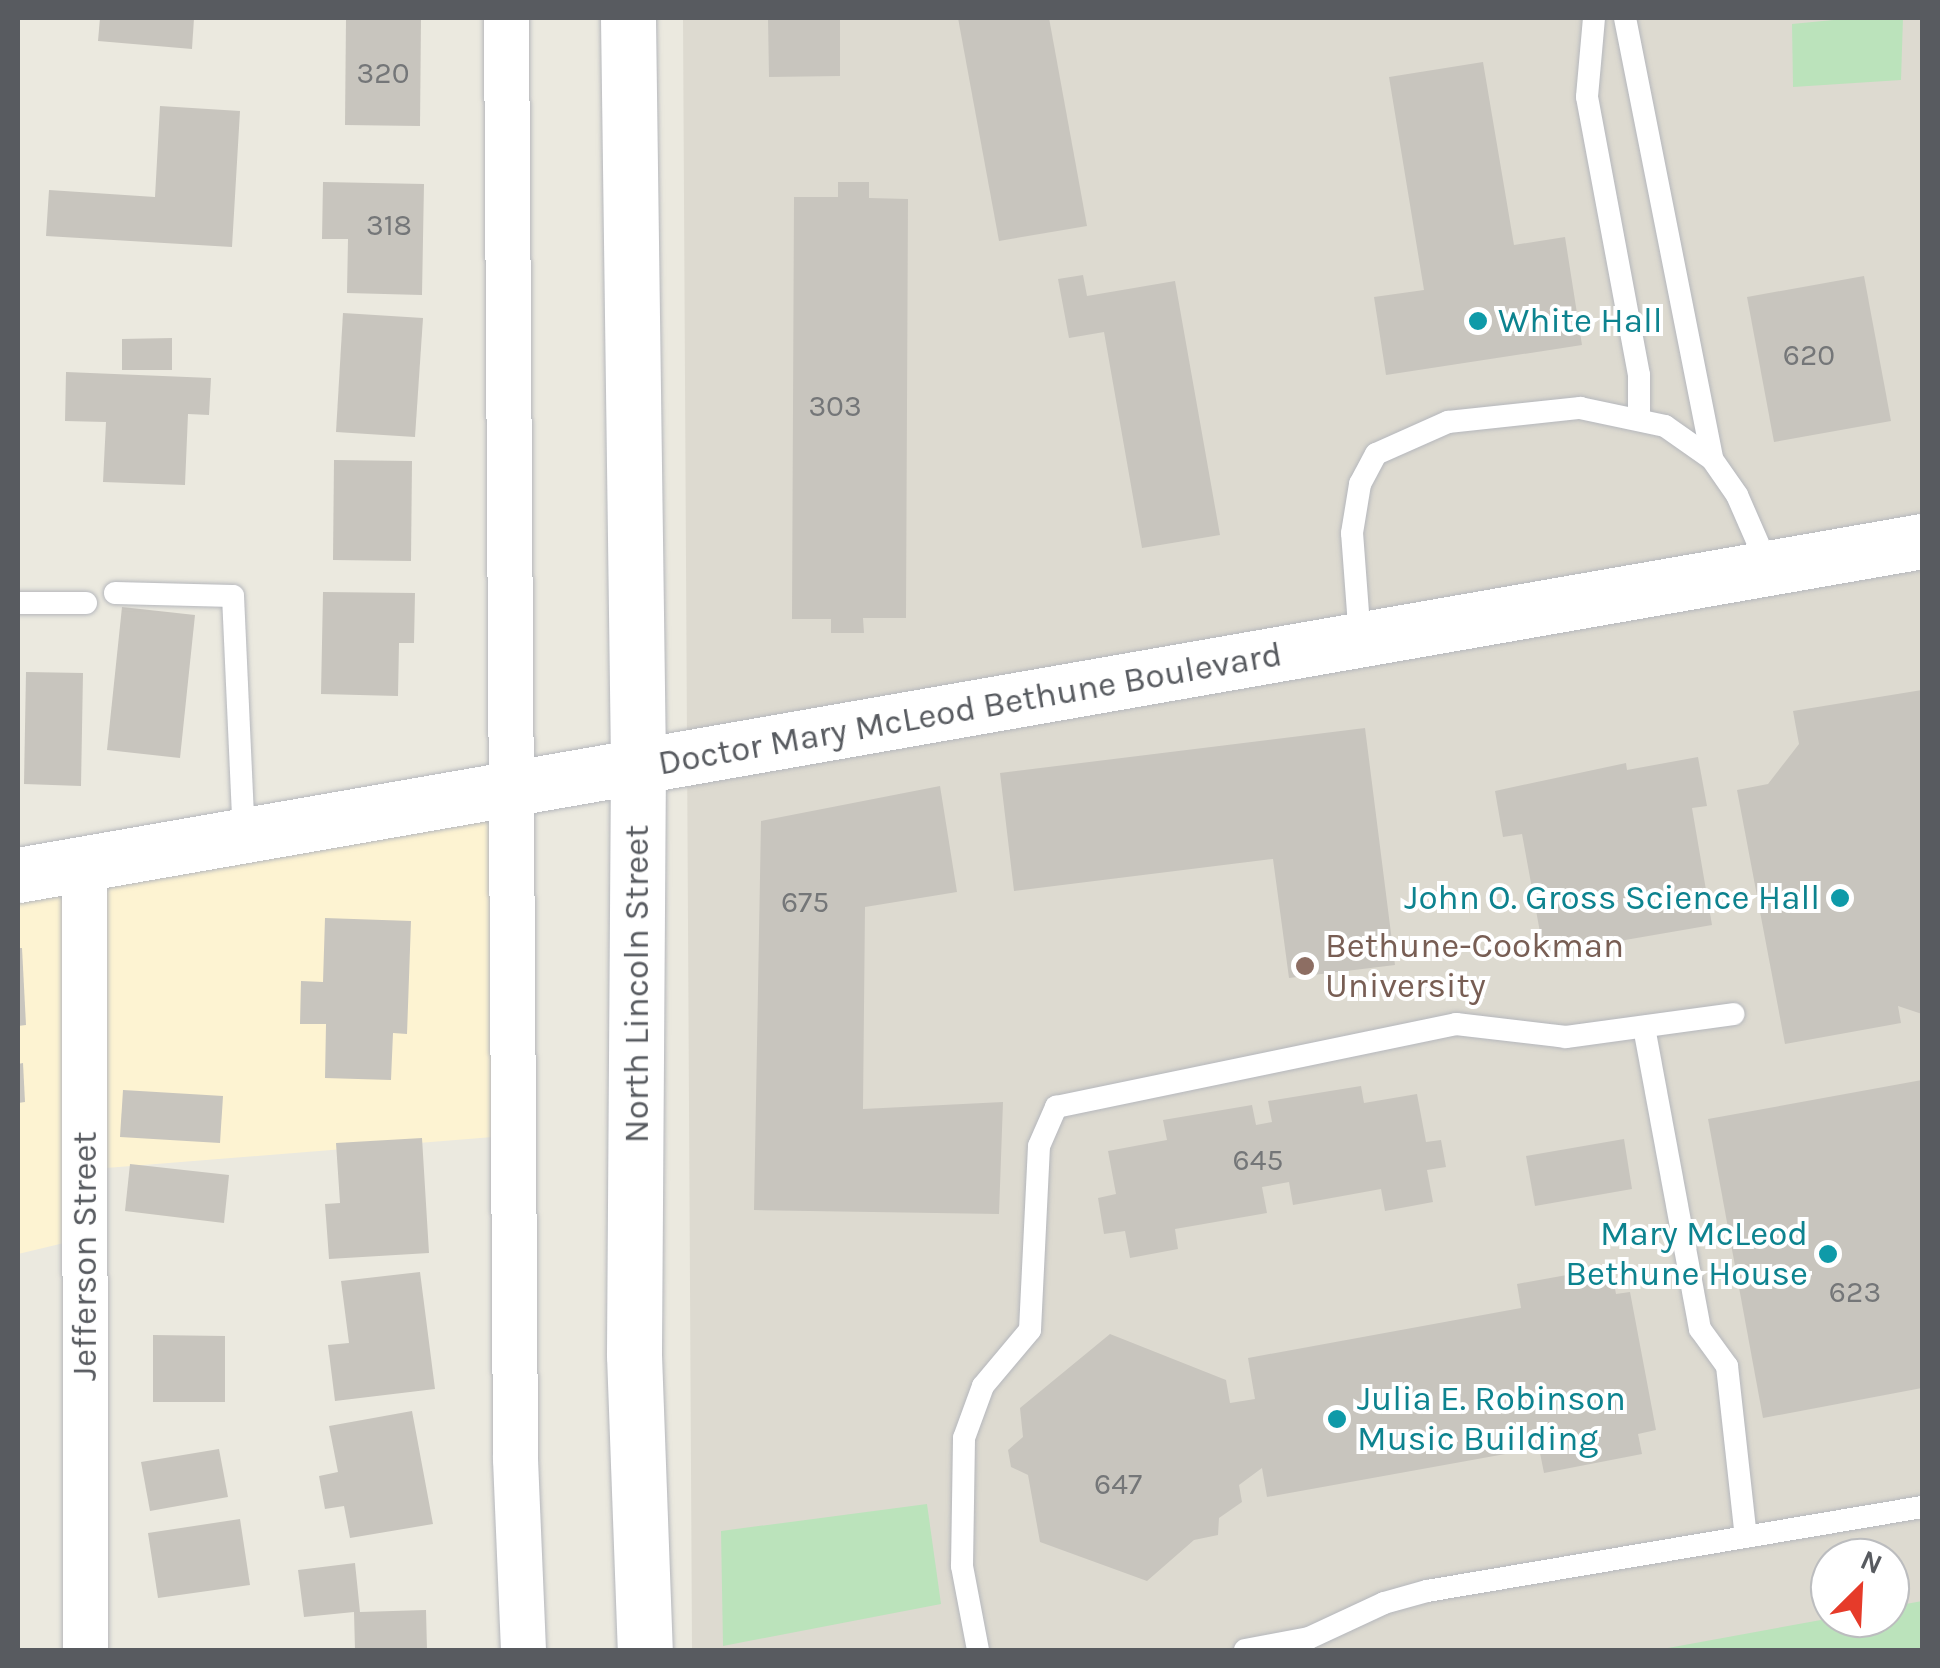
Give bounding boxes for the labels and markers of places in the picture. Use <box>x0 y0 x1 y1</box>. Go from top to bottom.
place label: White Hall <box>1498 300 1663 342</box>
marker: White Hall <box>1467 310 1489 332</box>
place label: John O. Gross Science Hall <box>1404 877 1820 919</box>
marker: John O. Gross Science Hall <box>1829 887 1851 909</box>
place label: Bethune-Cookman University <box>1325 925 1624 1007</box>
marker: Bethune-Cookman University <box>1294 955 1316 977</box>
place label: Mary McLeod Bethune House <box>1565 1213 1808 1295</box>
marker: Mary McLeod Bethune House <box>1817 1243 1839 1265</box>
place label: Julia E. Robinson Music Building <box>1357 1378 1626 1460</box>
marker: Julia E. Robinson Music Building <box>1326 1408 1348 1430</box>

